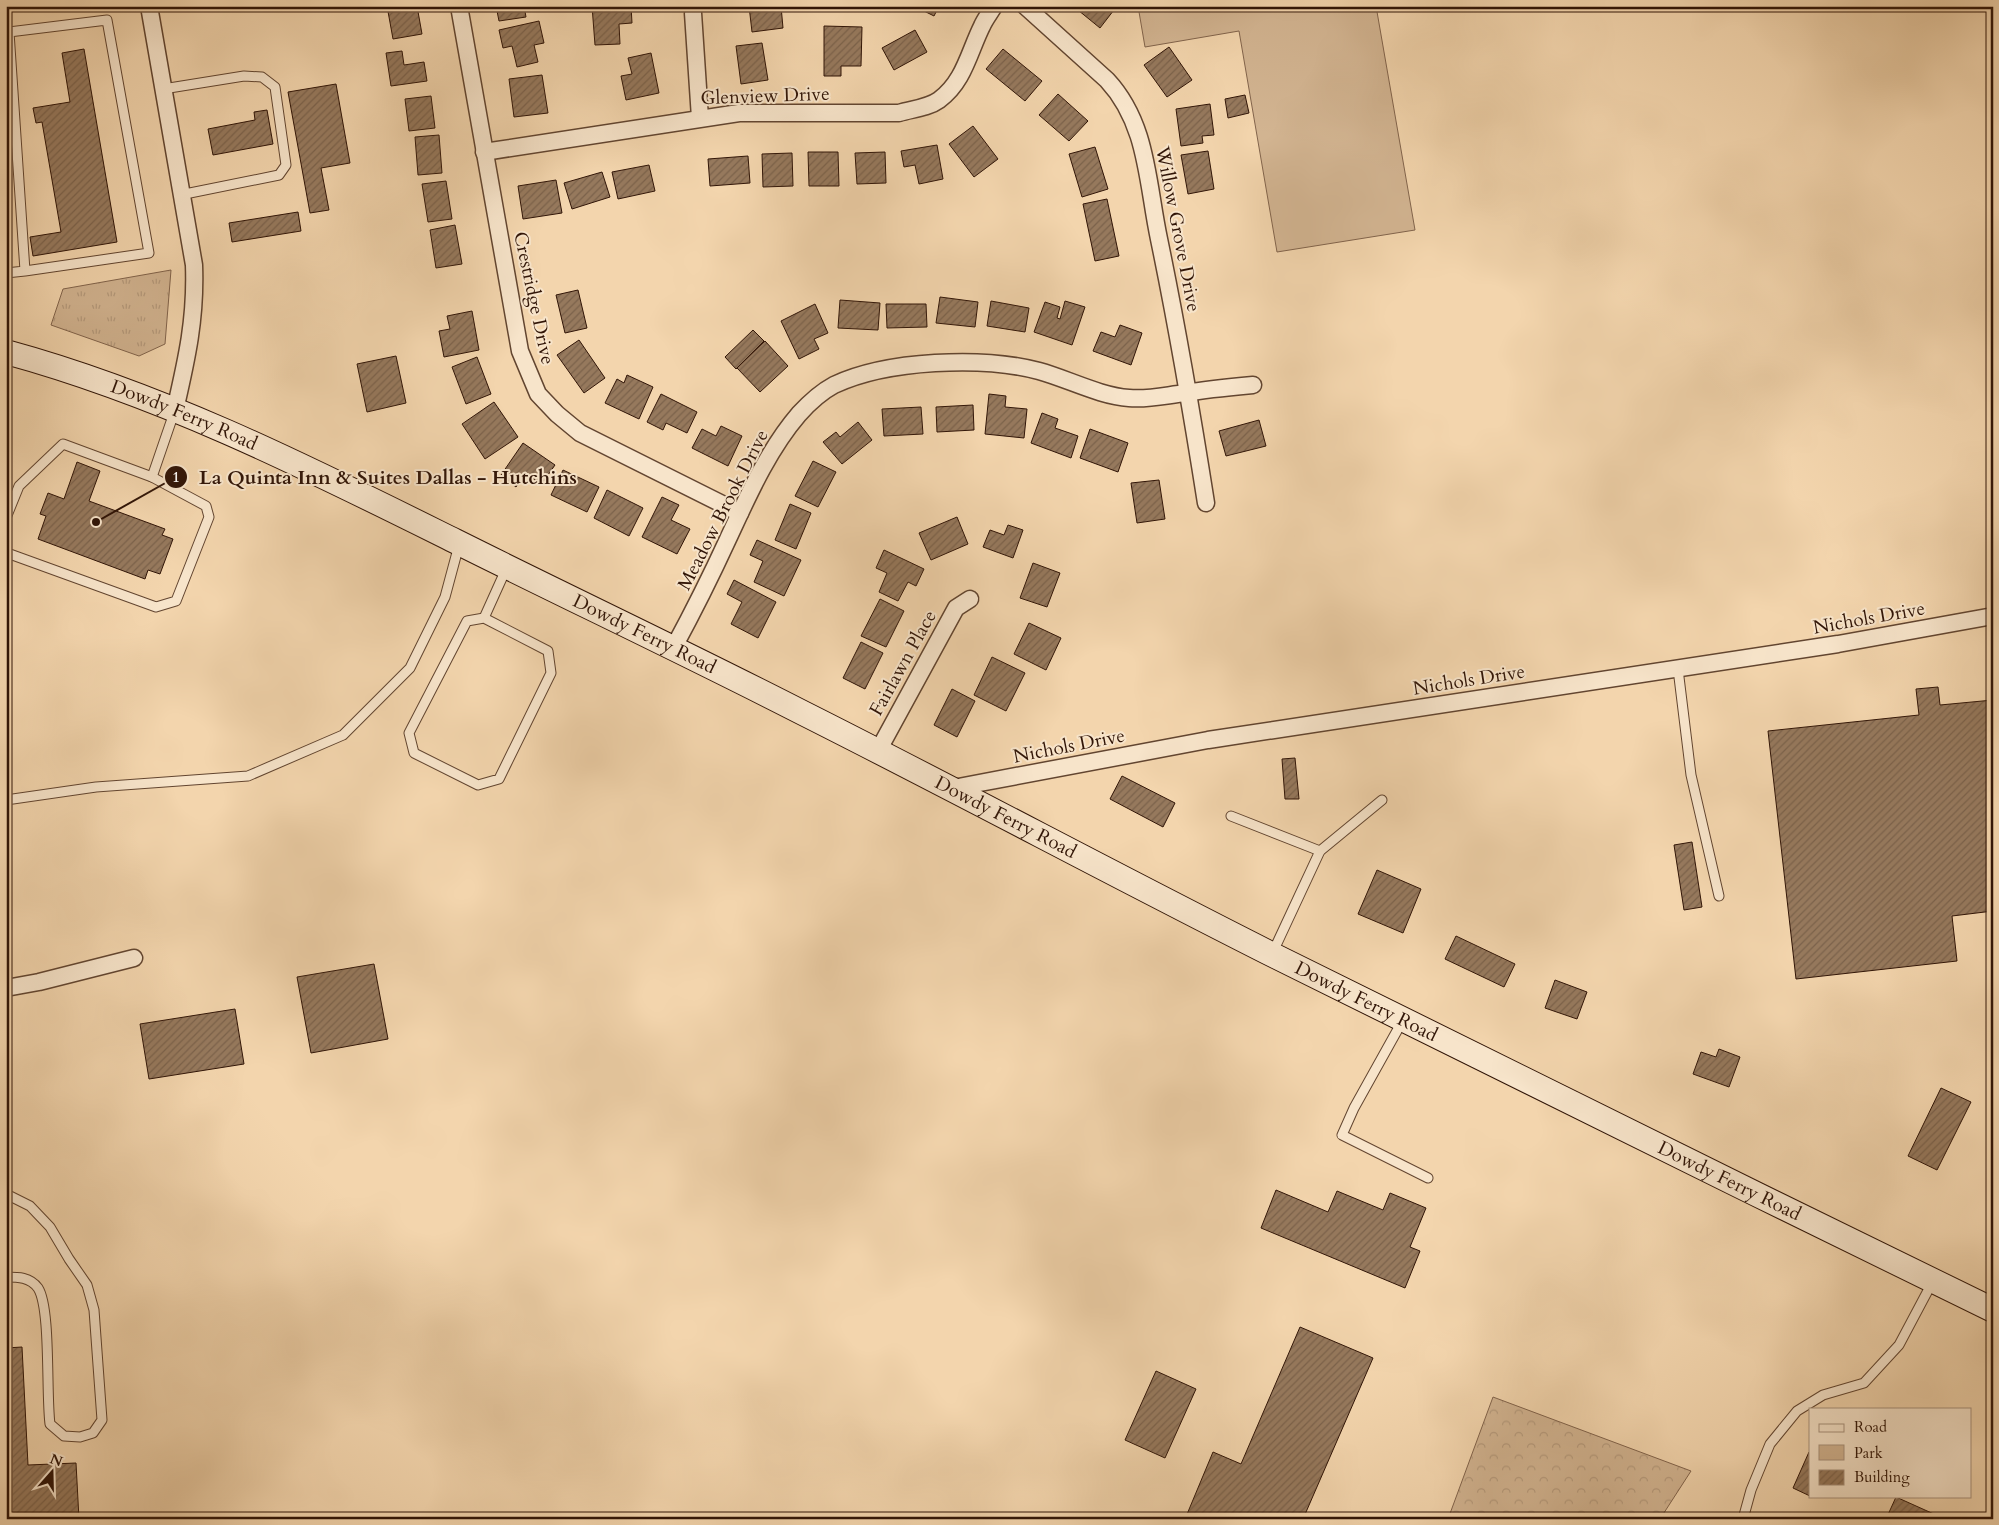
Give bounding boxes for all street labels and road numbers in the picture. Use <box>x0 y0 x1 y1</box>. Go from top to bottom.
street label: Glenview Drive <box>700 81 830 111</box>
street label: Willow Grove Drive <box>1149 143 1207 314</box>
street label: Crestridge Drive <box>507 229 561 367</box>
street label: Dowdy Ferry Road <box>107 373 262 457</box>
street label: Meadow Brook Drive <box>671 425 775 595</box>
street label: Dowdy Ferry Road <box>568 588 720 680</box>
street label: Nichols Drive <box>1811 595 1927 641</box>
street label: Fairlawn Place <box>863 606 943 720</box>
street label: Nichols Drive <box>1411 658 1527 702</box>
street label: Nichols Drive <box>1011 722 1127 770</box>
street label: Dowdy Ferry Road <box>930 770 1081 865</box>
street label: Dowdy Ferry Road <box>1290 955 1442 1048</box>
street label: Dowdy Ferry Road <box>1653 1135 1805 1227</box>

